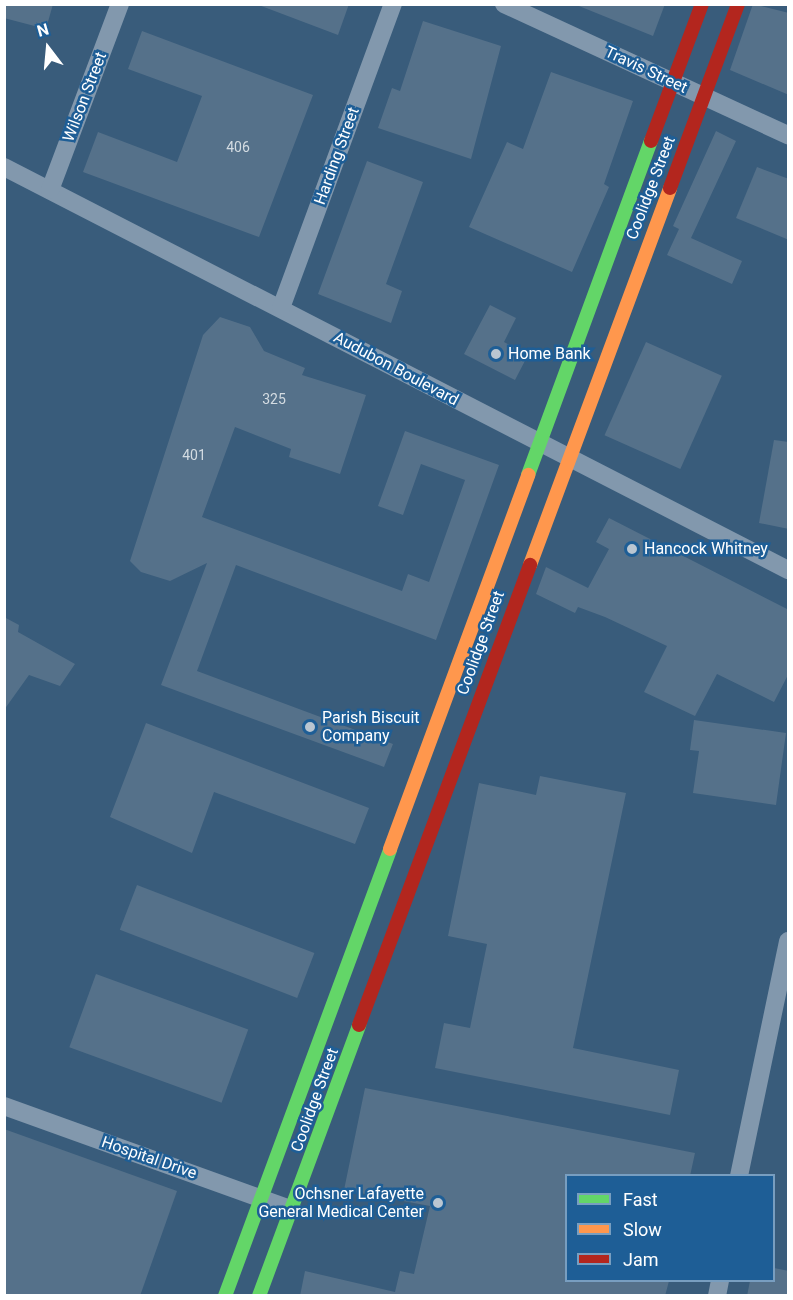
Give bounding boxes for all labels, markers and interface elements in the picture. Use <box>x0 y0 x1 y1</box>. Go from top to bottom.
north arrow <box>18 18 78 78</box>
text: N <box>35 20 51 41</box>
street label: Travis Street <box>602 43 690 97</box>
street label: Wilson Street <box>59 50 111 144</box>
street label: Harding Street <box>310 105 364 207</box>
street label: Coolidge Street <box>622 134 680 242</box>
house number: 406 <box>226 139 250 155</box>
street label: Audubon Boulevard <box>330 328 462 410</box>
place label: Home Bank <box>508 344 591 364</box>
marker: Home Bank <box>489 347 503 361</box>
house number: 325 <box>262 391 286 407</box>
house number: 401 <box>182 447 206 463</box>
place label: Hancock Whitney <box>644 539 768 559</box>
marker: Hancock Whitney <box>625 542 639 556</box>
street label: Coolidge Street <box>453 588 509 698</box>
place label: Parish Biscuit Company <box>322 708 419 746</box>
marker: Parish Biscuit Company <box>303 720 317 734</box>
street label: Coolidge Street <box>287 1045 343 1155</box>
street label: Hospital Drive <box>99 1133 199 1183</box>
legend <box>565 1174 775 1282</box>
place label: Ochsner Lafayette General Medical Center <box>258 1184 424 1222</box>
text: Fast <box>623 1189 658 1210</box>
marker: Ochsner Lafayette General Medical Center <box>429 1194 447 1212</box>
text: Slow <box>623 1219 662 1240</box>
text: Jam <box>623 1249 659 1270</box>

